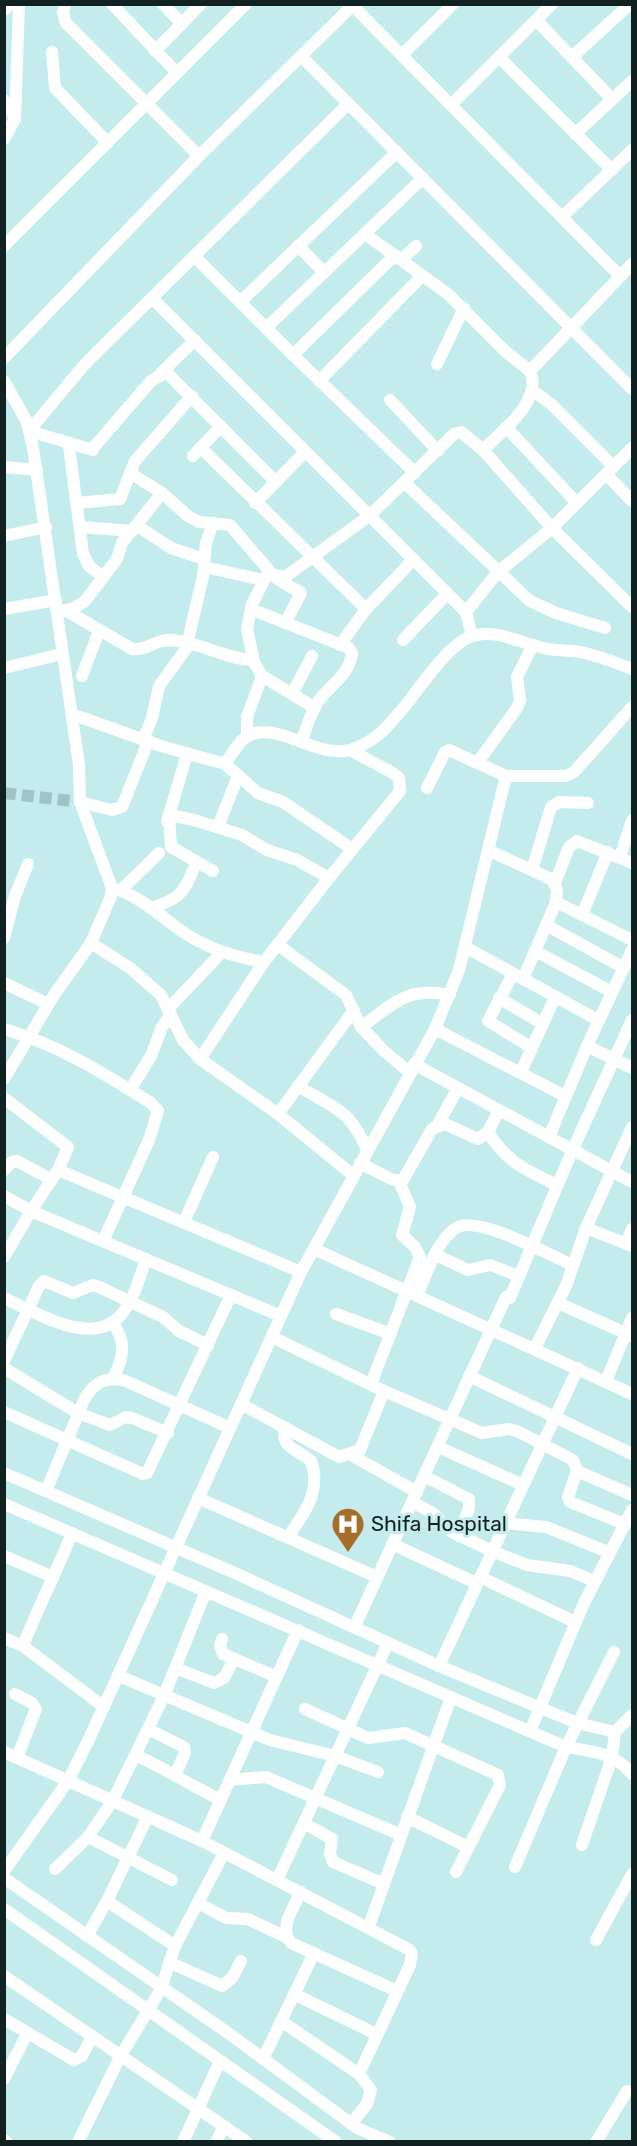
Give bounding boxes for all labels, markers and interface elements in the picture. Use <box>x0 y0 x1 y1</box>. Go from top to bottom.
hospital icon: Shifa Hospital <box>330 1506 366 1553</box>
place label: Shifa Hospital <box>371 1511 507 1536</box>

